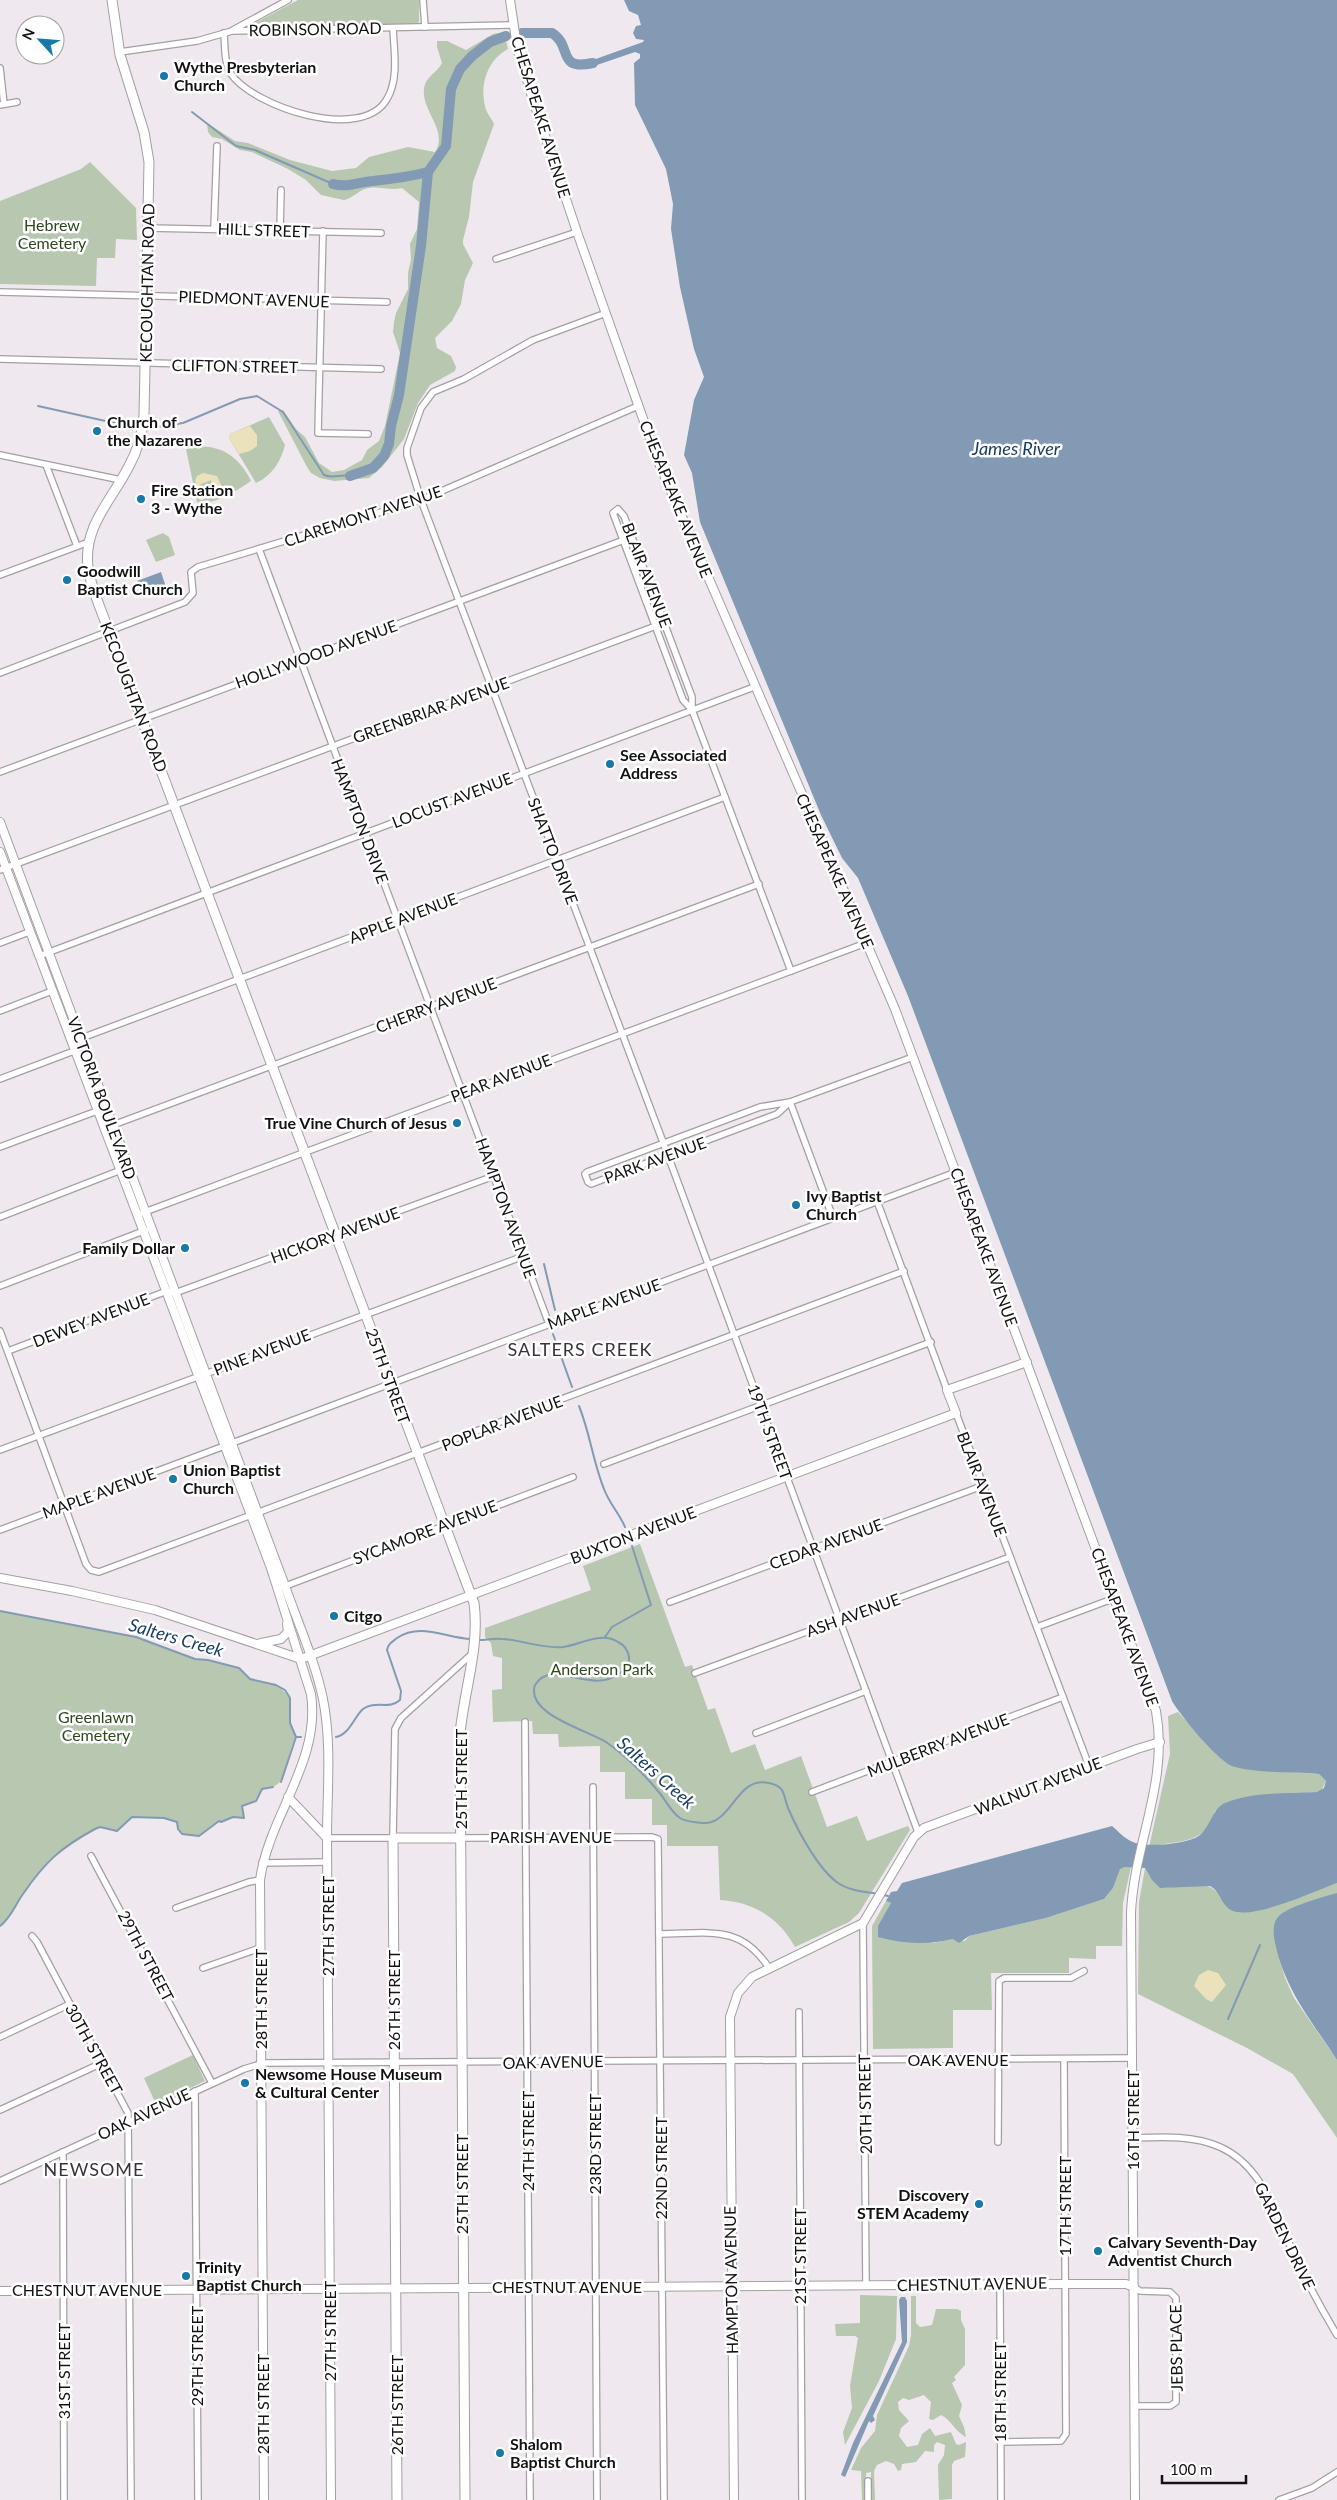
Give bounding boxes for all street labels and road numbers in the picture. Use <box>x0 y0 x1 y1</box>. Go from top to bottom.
street label: ROBINSON ROAD <box>248 18 382 39</box>
street label: CHESAPEAKE AVENUE <box>508 34 575 200</box>
street label: KECOUGHTAN ROAD <box>136 203 157 363</box>
street label: HILL STREET <box>217 218 311 241</box>
street label: PIEDMONT AVENUE <box>178 286 330 311</box>
street label: CLIFTON STREET <box>172 355 299 376</box>
street label: CHESAPEAKE AVENUE <box>636 417 717 580</box>
street label: CLAREMONT AVENUE <box>282 481 444 550</box>
street label: BLAIR AVENUE <box>619 520 676 630</box>
street label: HOLLYWOOD AVENUE <box>232 615 399 692</box>
street label: KECOUGHTAN ROAD <box>97 619 172 775</box>
street label: GREENBRIAR AVENUE <box>350 672 512 747</box>
street label: HAMPTON DRIVE <box>328 756 393 886</box>
street label: LOCUST AVENUE <box>389 768 515 831</box>
street label: CHESAPEAKE AVENUE <box>793 790 878 951</box>
street label: SHATTO DRIVE <box>524 795 583 907</box>
street label: APPLE AVENUE <box>346 888 460 947</box>
street label: CHERRY AVENUE <box>373 973 499 1036</box>
street label: VICTORIA BOULEVARD <box>64 1014 141 1182</box>
street label: PEAR AVENUE <box>448 1050 554 1105</box>
street label: PARK AVENUE <box>601 1132 708 1187</box>
street label: HAMPTON AVENUE <box>472 1135 541 1281</box>
street label: CHESAPEAKE AVENUE <box>947 1165 1022 1329</box>
street label: HICKORY AVENUE <box>268 1202 402 1267</box>
street label: MAPLE AVENUE <box>544 1274 663 1333</box>
street label: DEWEY AVENUE <box>30 1289 152 1351</box>
street label: PINE AVENUE <box>211 1324 313 1379</box>
street label: 25TH STREET <box>362 1325 415 1427</box>
street label: 19TH STREET <box>744 1381 797 1483</box>
street label: POPLAR AVENUE <box>439 1391 565 1454</box>
street label: BLAIR AVENUE <box>954 1429 1011 1539</box>
street label: MAPLE AVENUE <box>39 1463 158 1522</box>
street label: SYCAMORE AVENUE <box>350 1495 500 1568</box>
street label: BUXTON AVENUE <box>567 1502 698 1567</box>
street label: CEDAR AVENUE <box>766 1514 885 1573</box>
street label: CHESAPEAKE AVENUE <box>1088 1545 1163 1709</box>
street label: ASH AVENUE <box>803 1589 902 1640</box>
street label: MULBERRY AVENUE <box>864 1709 1011 1780</box>
street label: 25TH STREET <box>451 1728 470 1829</box>
street label: WALNUT AVENUE <box>972 1753 1104 1819</box>
street label: PARISH AVENUE <box>490 1827 612 1846</box>
street label: 27TH STREET <box>318 1875 337 1976</box>
street label: 29TH STREET <box>114 1907 179 2005</box>
street label: 28TH STREET <box>251 1948 270 2049</box>
street label: 26TH STREET <box>384 1949 403 2050</box>
street label: 30TH STREET <box>62 2000 127 2098</box>
street label: OAK AVENUE <box>908 2050 1008 2069</box>
street label: OAK AVENUE <box>502 2051 604 2072</box>
street label: 20TH STREET <box>854 2053 875 2154</box>
street label: 16TH STREET <box>1123 2069 1142 2170</box>
street label: OAK AVENUE <box>94 2084 193 2143</box>
street label: 24TH STREET <box>518 2090 537 2191</box>
street label: 23RD STREET <box>585 2093 604 2194</box>
street label: 22ND STREET <box>651 2116 670 2220</box>
street label: 25TH STREET <box>452 2133 471 2234</box>
street label: 17TH STREET <box>1055 2155 1074 2256</box>
street label: GARDEN DRIVE <box>1251 2179 1320 2292</box>
street label: HAMPTON AVENUE <box>720 2206 741 2354</box>
street label: 21ST STREET <box>790 2207 809 2304</box>
street label: CHESTNUT AVENUE <box>897 2273 1047 2294</box>
street label: CHESTNUT AVENUE <box>492 2277 642 2296</box>
street label: CHESTNUT AVENUE <box>12 2280 162 2299</box>
street label: 27TH STREET <box>320 2280 339 2381</box>
street label: JEBS PLACE <box>1165 2304 1186 2392</box>
street label: 29TH STREET <box>187 2305 206 2406</box>
street label: 31ST STREET <box>54 2322 73 2419</box>
street label: 18TH STREET <box>990 2341 1009 2442</box>
street label: 28TH STREET <box>253 2353 272 2454</box>
street label: 26TH STREET <box>387 2354 406 2455</box>

